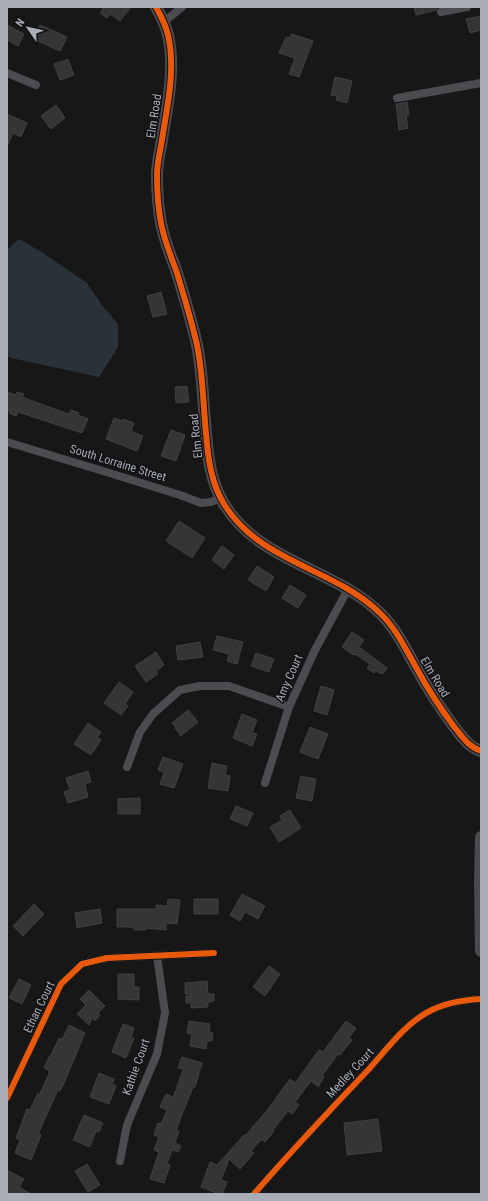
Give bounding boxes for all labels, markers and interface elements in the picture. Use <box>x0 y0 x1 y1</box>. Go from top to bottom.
north arrow <box>8 8 48 48</box>
text: N <box>13 16 28 29</box>
street label: Elm Road <box>144 93 164 139</box>
street label: Elm Road <box>187 413 205 459</box>
street label: South Lorraine Street <box>68 442 168 484</box>
street label: Amy Court <box>272 652 306 704</box>
street label: Elm Road <box>418 654 453 700</box>
street label: Ethan Court <box>20 978 58 1035</box>
street label: Kathie Court <box>119 1037 153 1097</box>
street label: Medley Court <box>323 1045 377 1101</box>

